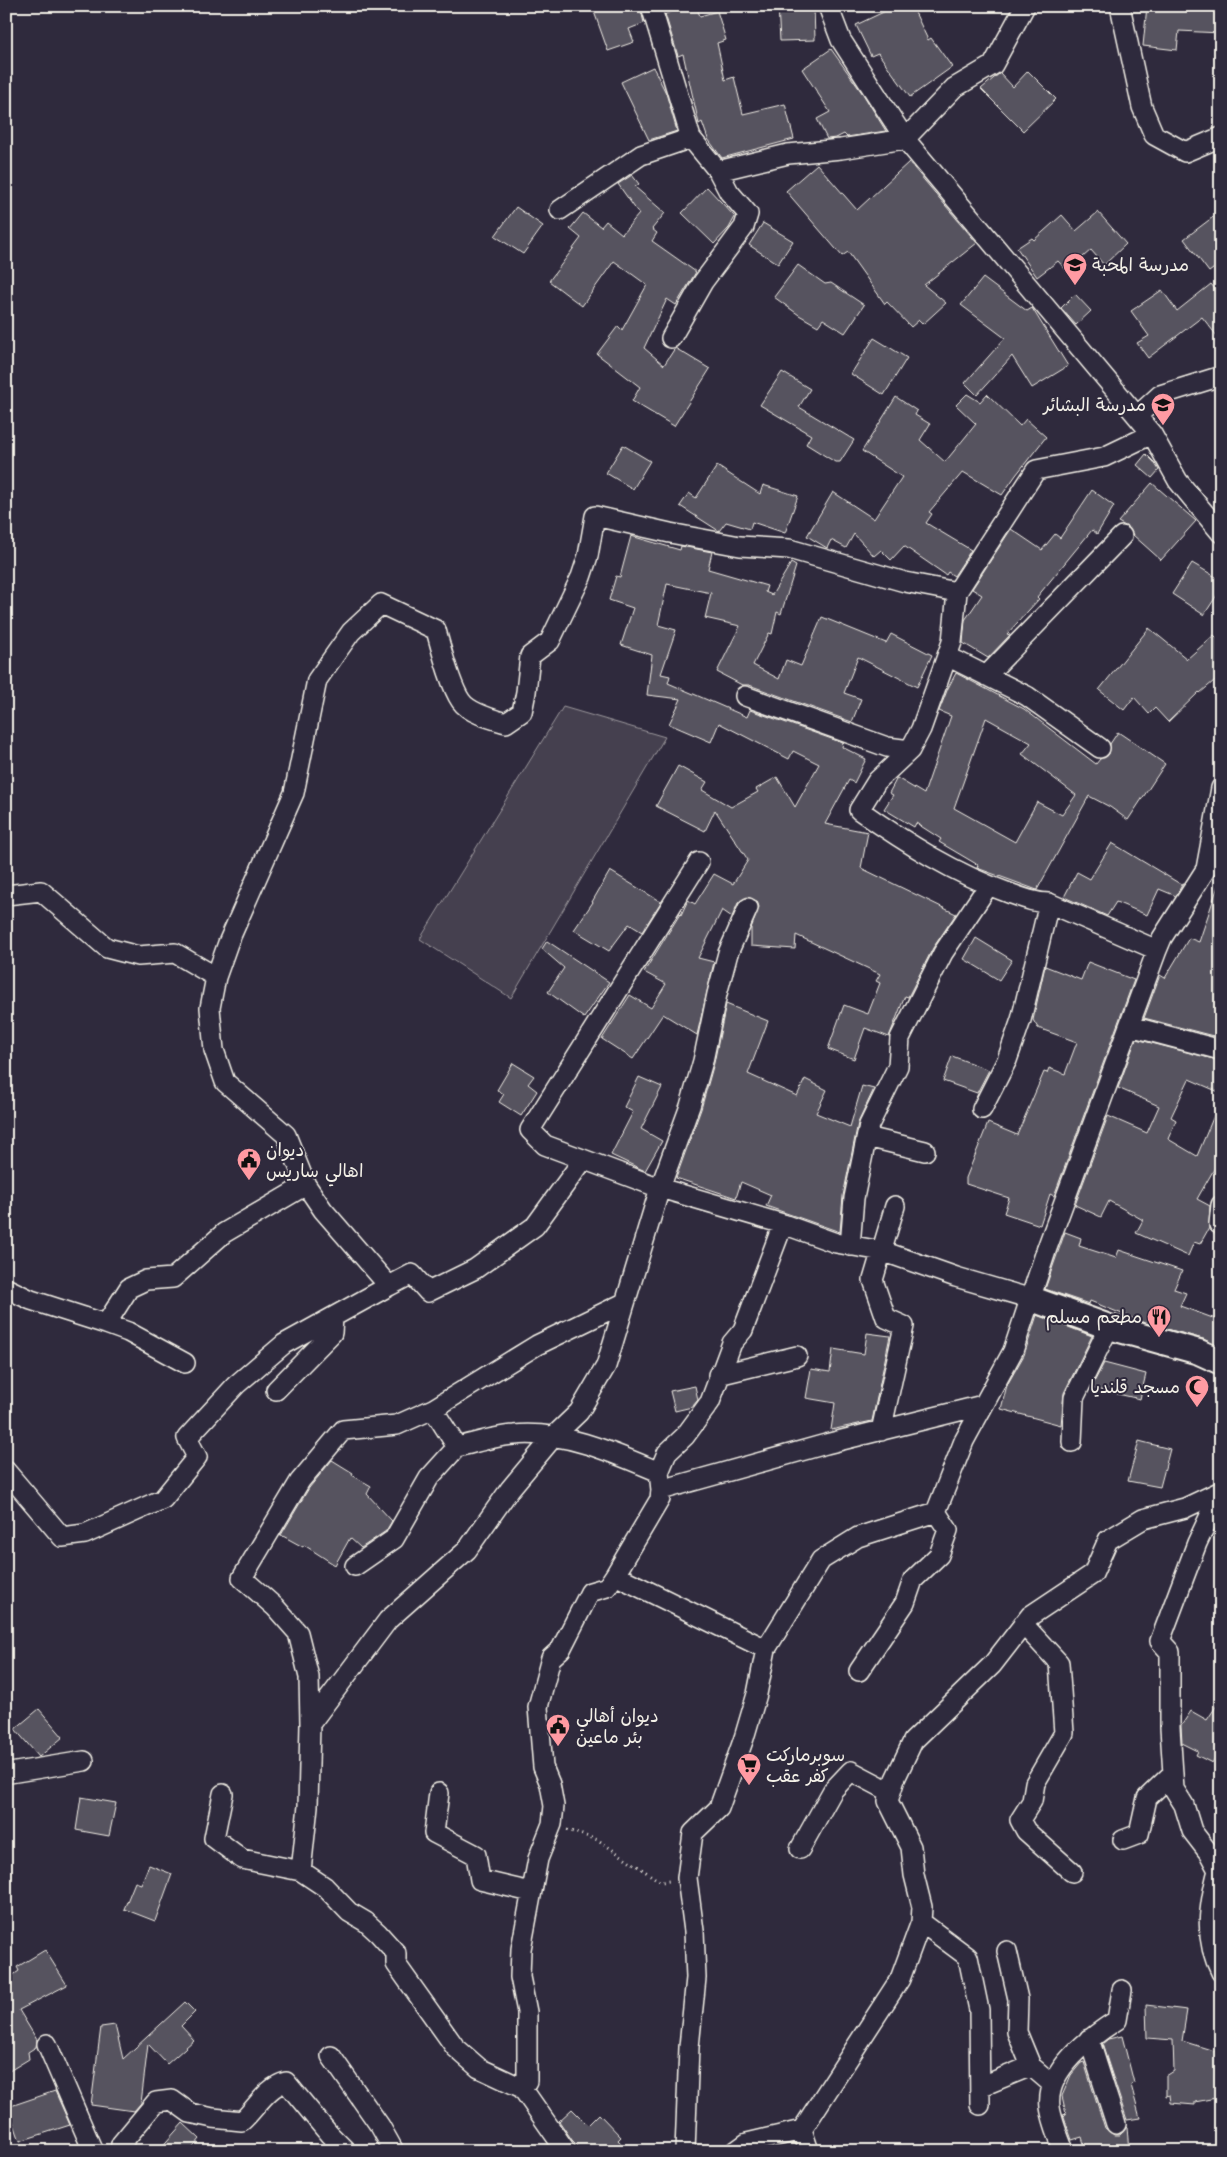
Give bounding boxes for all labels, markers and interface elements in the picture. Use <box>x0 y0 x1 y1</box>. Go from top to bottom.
school or university icon: مدرسة المحبة <box>1062 252 1088 286</box>
place label: مدرسة المحبة <box>1092 255 1189 276</box>
school or university icon: مدرسة البشائر <box>1150 392 1176 426</box>
place label: مدرسة البشائر <box>1041 395 1146 416</box>
place label: ديوان اهالي ساريس <box>266 1140 363 1187</box>
public building icon: ديوان اهالي ساريس <box>236 1147 262 1181</box>
restaurant icon: مطعم مسلم <box>1146 1304 1172 1338</box>
place label: مطعم مسلم <box>1046 1307 1142 1331</box>
mosque icon: مسجد قلنديا <box>1184 1374 1210 1408</box>
place label: مسجد قلنديا <box>1090 1377 1180 1398</box>
place label: ديوان أهالي بئر ماعين <box>576 1706 659 1748</box>
public building icon: ديوان أهالي بئر ماعين <box>545 1713 571 1747</box>
place label: سوبرماركت كفر عقب <box>766 1745 845 1787</box>
supermarket icon: سوبرماركت كفر عقب <box>736 1752 762 1786</box>

